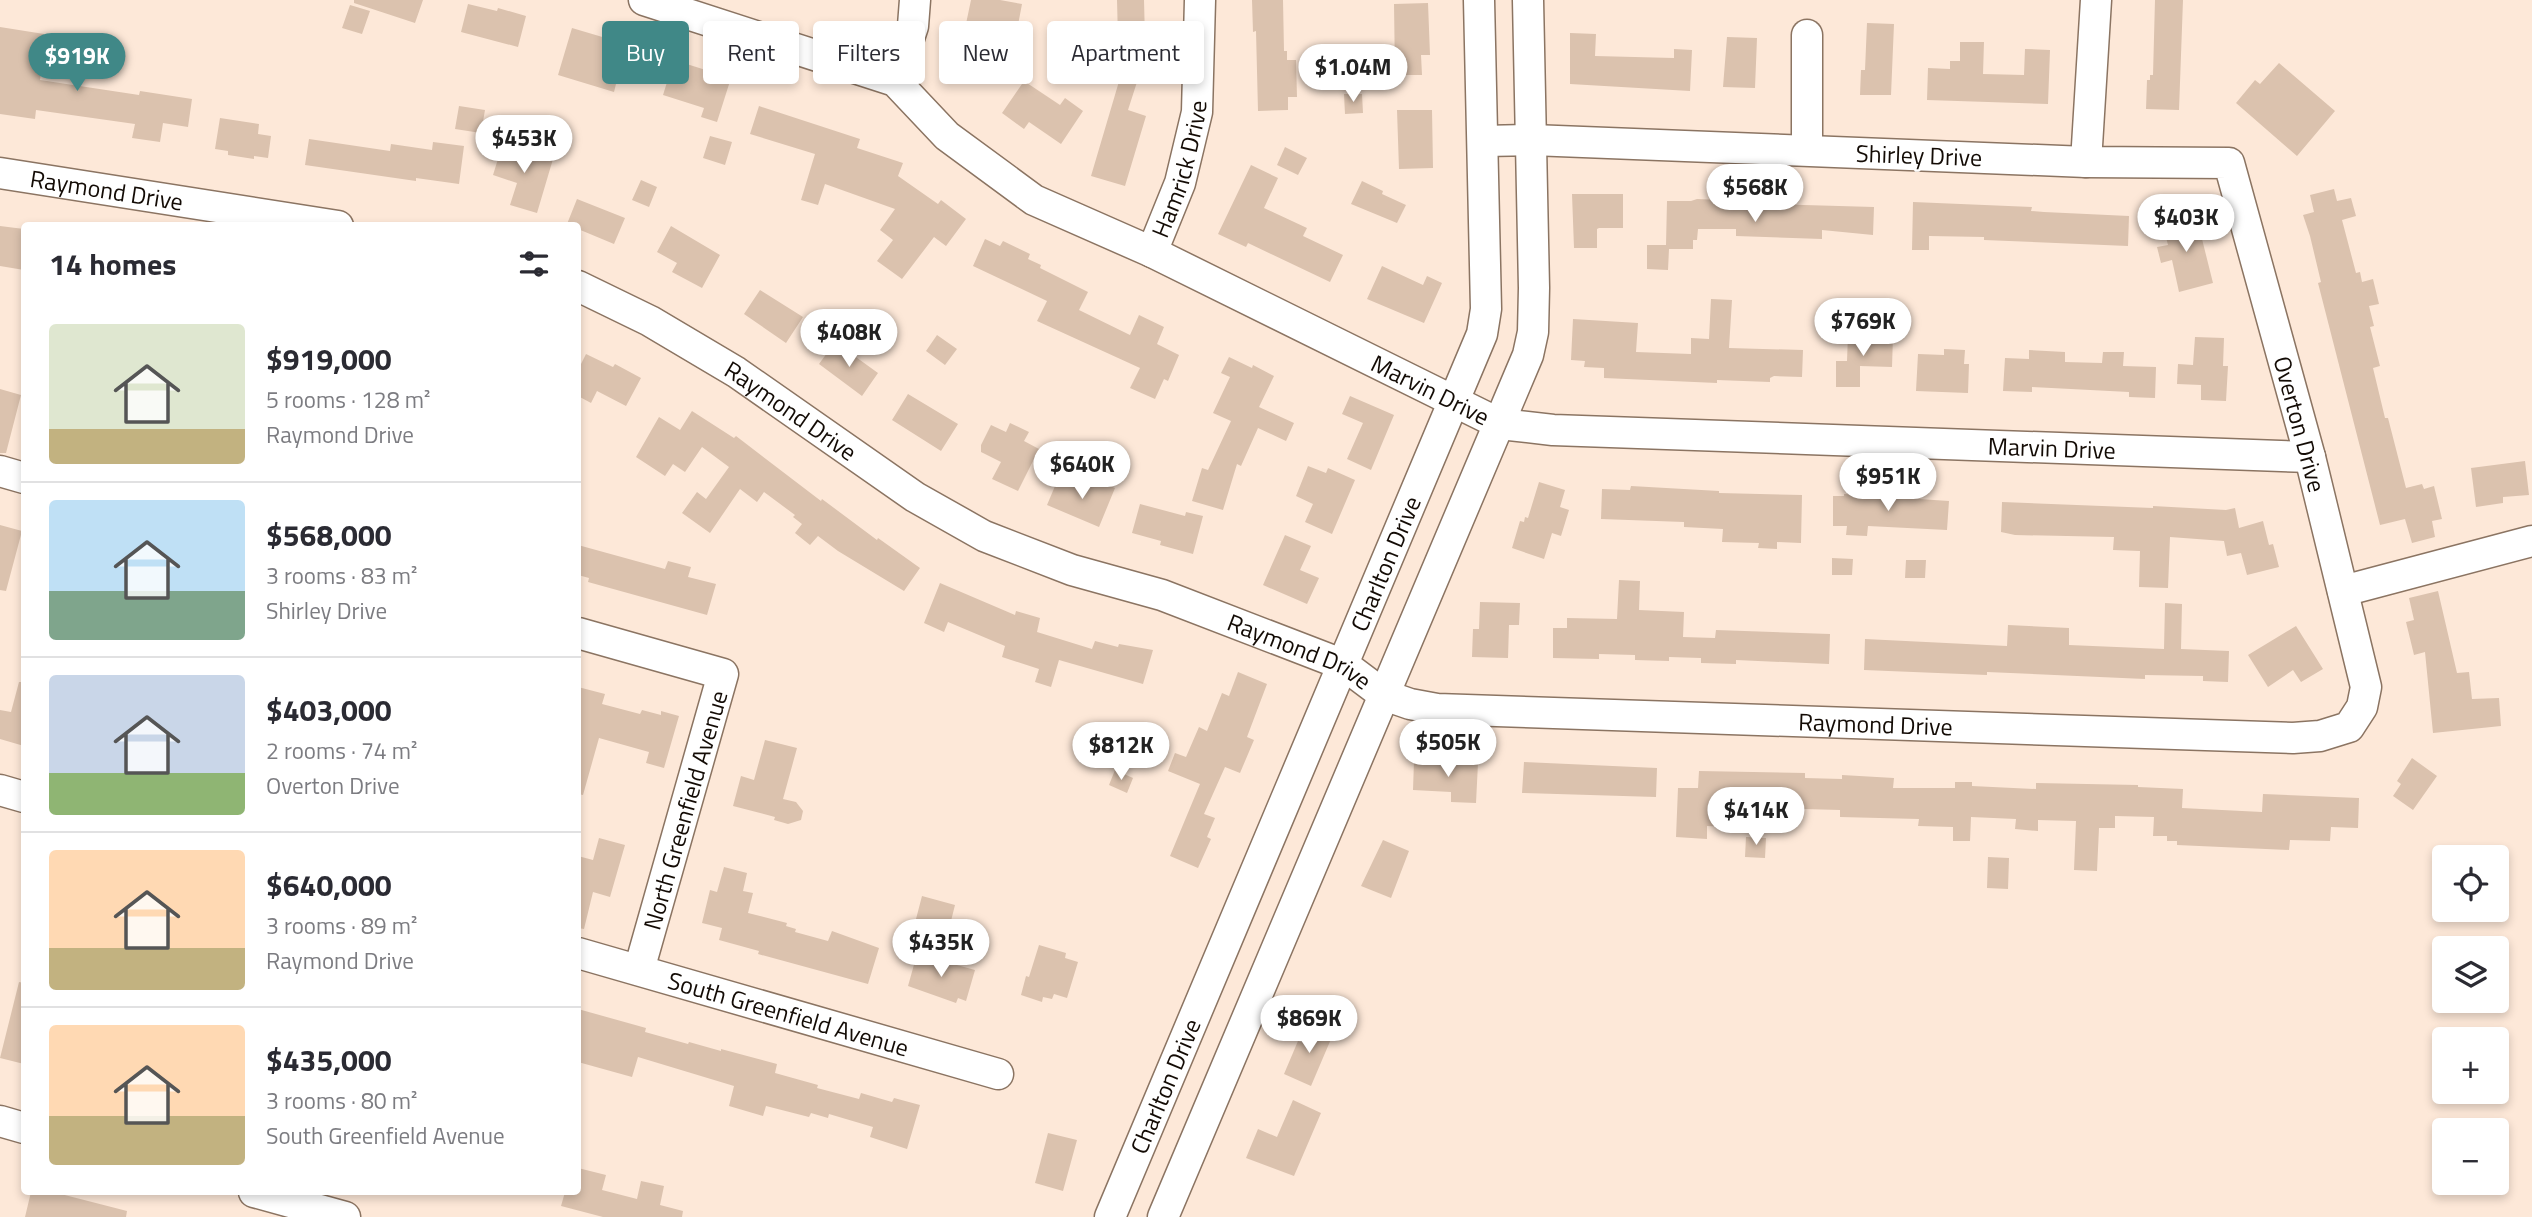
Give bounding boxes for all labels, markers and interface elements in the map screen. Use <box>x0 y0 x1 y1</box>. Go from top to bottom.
chip: Buy <box>602 21 689 84</box>
chip: Rent <box>703 21 799 84</box>
chip: Filters <box>813 21 925 84</box>
chip: New <box>939 21 1033 84</box>
chip: Apartment <box>1047 21 1204 84</box>
pin: $919K <box>28 34 126 93</box>
text: $919K <box>44 38 110 73</box>
pin: $1.04M <box>1296 44 1410 104</box>
text: $1.04M <box>1314 49 1392 84</box>
street label: Hamrick Drive <box>1142 100 1215 243</box>
pin: $453K <box>475 116 573 175</box>
text: $453K <box>491 120 557 155</box>
street label: Shirley Drive <box>1855 135 1983 175</box>
street label: Raymond Drive <box>28 160 186 219</box>
pin: $568K <box>1706 164 1804 224</box>
text: $568K <box>1722 169 1788 204</box>
pin: $403K <box>2137 194 2235 254</box>
text: $403K <box>2153 199 2219 234</box>
text: 14 homes <box>49 241 176 287</box>
icon: filters <box>515 245 553 283</box>
pin: $769K <box>1814 298 1912 358</box>
text: $769K <box>1830 303 1896 338</box>
pin: $408K <box>800 310 898 369</box>
text: $408K <box>816 314 882 349</box>
text: $919,000 <box>266 336 392 382</box>
street label: Marvin Drive <box>1365 345 1496 434</box>
street label: Raymond Drive <box>718 351 865 469</box>
icon: home <box>105 352 189 436</box>
street label: Overton Drive <box>2265 352 2335 496</box>
text: 5 rooms · 128 m² <box>266 382 430 417</box>
text: Raymond Drive <box>266 417 414 452</box>
street label: Marvin Drive <box>1987 428 2116 468</box>
pin: $640K <box>1033 442 1131 501</box>
text: $640K <box>1049 446 1115 481</box>
pin: $951K <box>1839 454 1937 513</box>
text: $951K <box>1855 458 1921 493</box>
street label: Charlton Drive <box>1341 490 1430 637</box>
text: $568,000 <box>266 512 392 558</box>
icon: home <box>105 528 189 612</box>
text: 3 rooms · 83 m² <box>266 558 417 593</box>
text: Shirley Drive <box>266 593 387 628</box>
street label: Raymond Drive <box>1222 604 1379 698</box>
street label: North Greenfield Avenue <box>634 686 736 934</box>
text: $403,000 <box>266 687 392 733</box>
icon: home <box>105 703 189 787</box>
street label: Raymond Drive <box>1798 703 1953 744</box>
pin: $505K <box>1399 720 1497 779</box>
pin: $812K <box>1072 722 1170 782</box>
text: $505K <box>1415 724 1481 759</box>
text: $812K <box>1088 727 1154 762</box>
text: 2 rooms · 74 m² <box>266 733 417 768</box>
text: Overton Drive <box>266 768 400 803</box>
pin: $414K <box>1707 788 1805 847</box>
text: $414K <box>1723 792 1789 827</box>
map controls <box>2432 845 2509 1195</box>
button: locate <box>2432 845 2509 922</box>
text: $640,000 <box>266 862 392 908</box>
icon: home <box>105 878 189 962</box>
text: 3 rooms · 89 m² <box>266 908 417 943</box>
pin: $435K <box>892 920 990 979</box>
text: $435K <box>908 924 974 959</box>
button: layers <box>2432 936 2509 1013</box>
text: Raymond Drive <box>266 943 414 978</box>
street label: South Greenfield Avenue <box>664 962 913 1065</box>
pin: $869K <box>1260 996 1358 1055</box>
text: $869K <box>1276 1000 1342 1035</box>
street label: Charlton Drive <box>1121 1013 1210 1159</box>
button: + <box>2432 1027 2509 1104</box>
text: $435,000 <box>266 1037 392 1083</box>
icon: home <box>105 1053 189 1137</box>
text: 3 rooms · 80 m² <box>266 1083 417 1118</box>
text: South Greenfield Avenue <box>266 1118 505 1153</box>
button: − <box>2432 1118 2509 1195</box>

